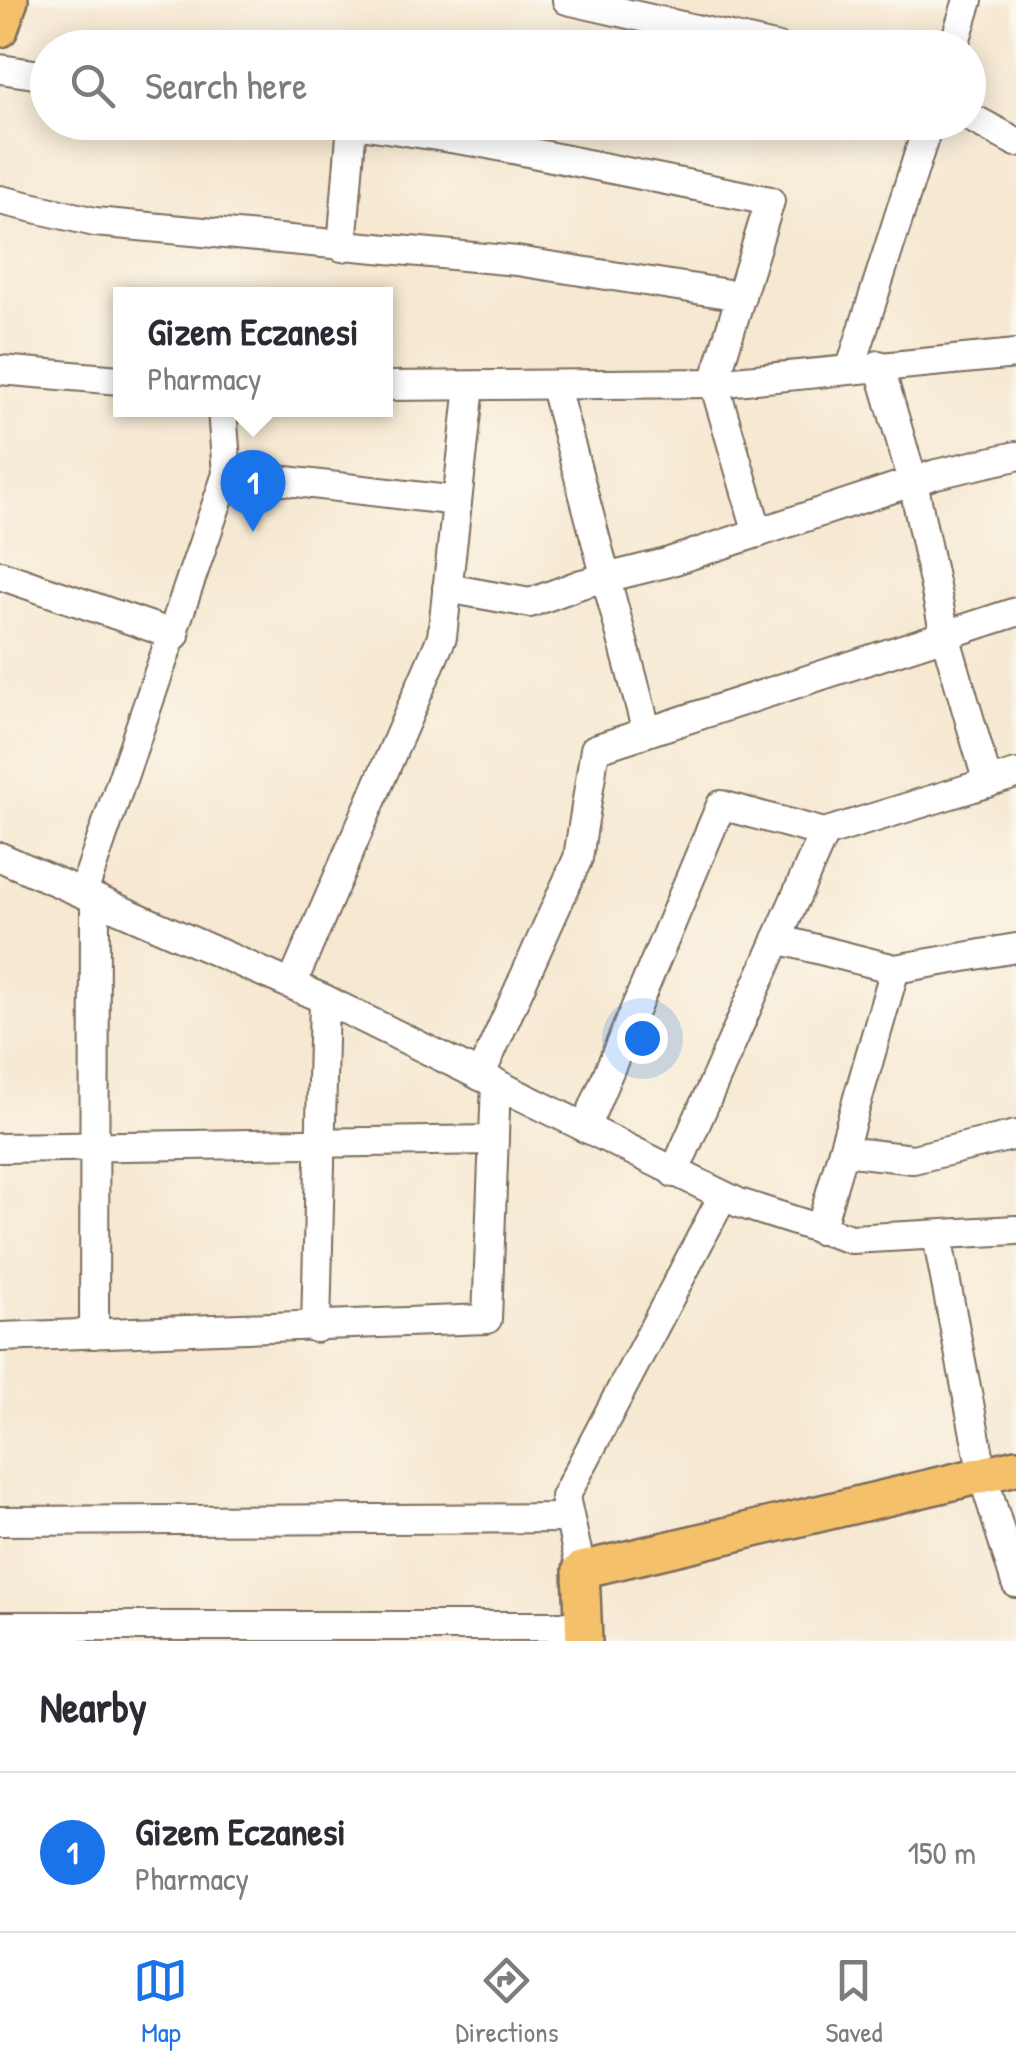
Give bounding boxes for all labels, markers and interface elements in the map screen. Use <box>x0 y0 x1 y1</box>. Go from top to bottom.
search box <box>30 30 986 140</box>
icon: search <box>65 58 120 113</box>
text: Search here <box>145 59 307 111</box>
popup <box>113 287 393 417</box>
text: Gizem Eczanesi <box>148 305 358 357</box>
text: Pharmacy <box>148 357 262 400</box>
pin: 1 <box>220 450 286 532</box>
your location <box>617 1013 668 1064</box>
text: Nearby <box>40 1678 147 1735</box>
text: Gizem Eczanesi <box>135 1805 346 1857</box>
text: 1 <box>67 1831 78 1874</box>
text: 150 m <box>907 1831 976 1874</box>
text: Pharmacy <box>135 1857 249 1900</box>
tab: Map <box>133 1953 188 2051</box>
tab: Directions <box>455 1953 558 2051</box>
tab: Saved <box>825 1953 883 2051</box>

